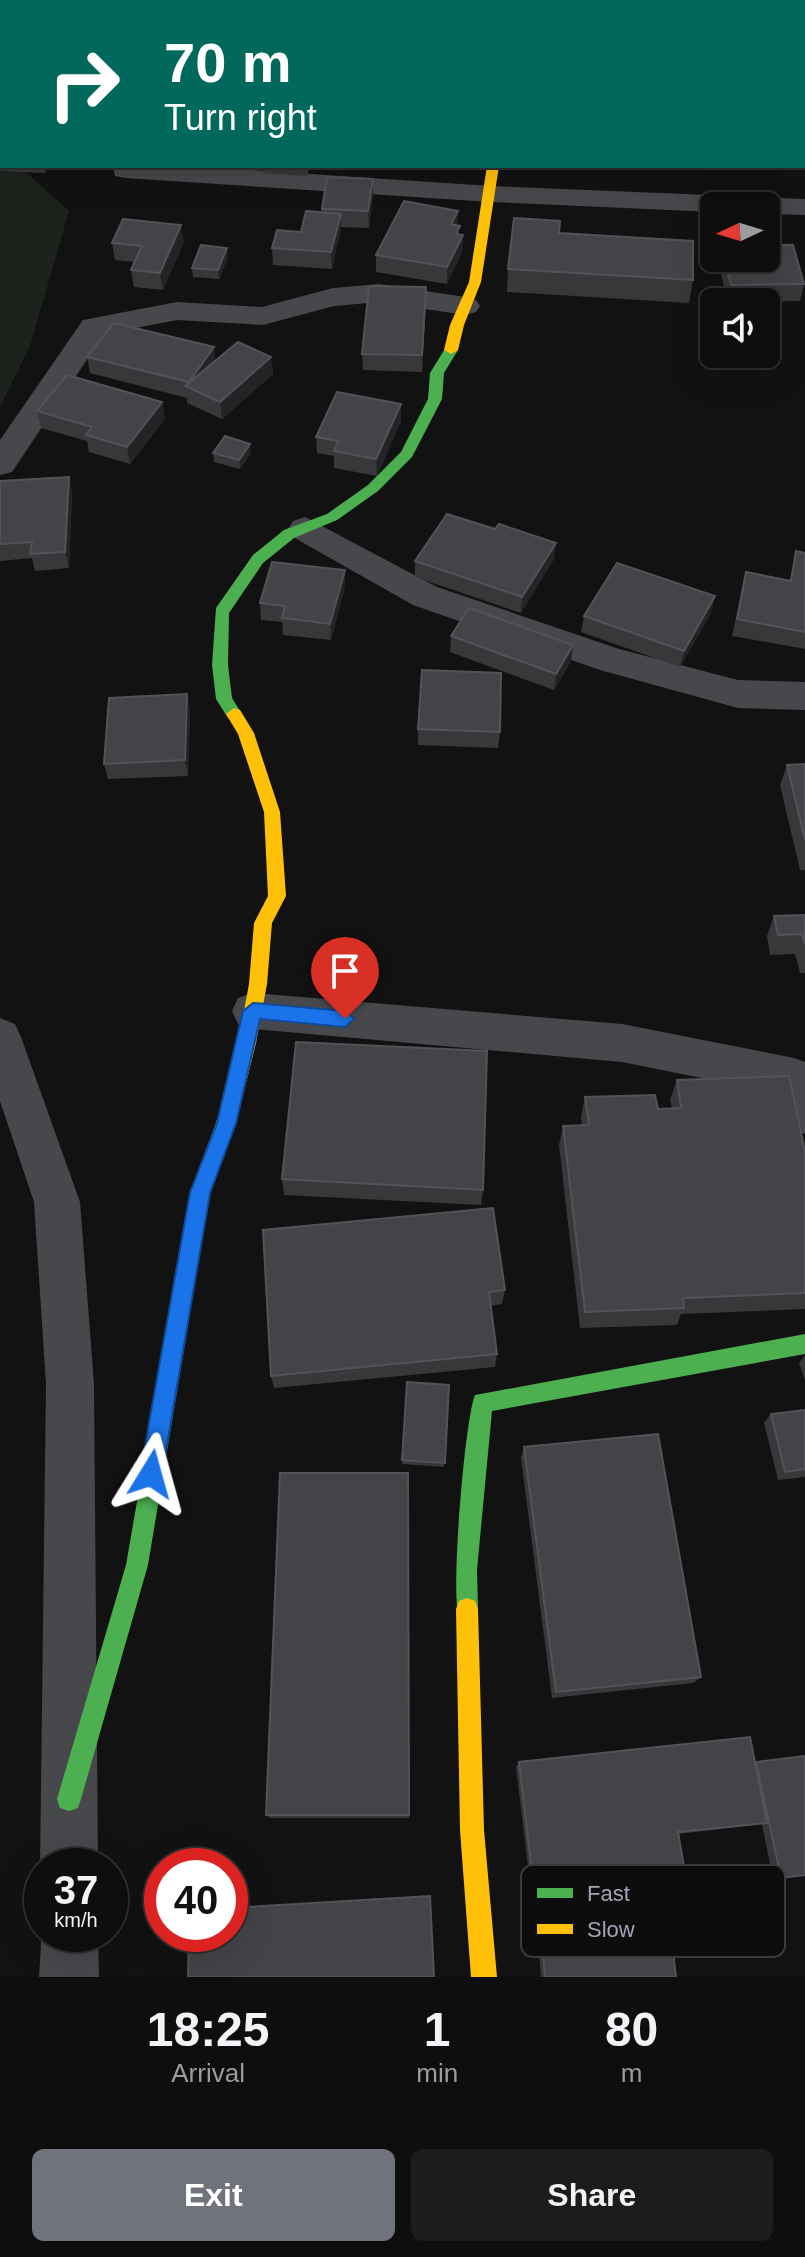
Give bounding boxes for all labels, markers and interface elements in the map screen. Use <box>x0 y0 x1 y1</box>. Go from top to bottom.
text: 70 m <box>164 31 292 94</box>
icon: right <box>32 32 136 136</box>
text: Turn right <box>164 97 317 138</box>
north arrow <box>700 192 780 272</box>
map controls <box>700 192 780 368</box>
button: sound <box>700 288 780 368</box>
pin <box>311 937 379 1019</box>
icon: arrive <box>323 949 367 993</box>
position arrow <box>109 1432 193 1516</box>
speed limit sign: 40 <box>144 1848 248 1952</box>
legend <box>521 1865 785 1957</box>
text: 37 <box>54 1868 98 1912</box>
text: Fast <box>587 1881 630 1906</box>
text: km/h <box>54 1909 98 1931</box>
text: Slow <box>587 1917 635 1942</box>
text: 18:25 <box>147 2003 270 2056</box>
text: 1 <box>424 2003 451 2056</box>
text: 80 <box>605 2003 658 2056</box>
text: Arrival <box>171 2058 245 2088</box>
text: min <box>416 2058 458 2088</box>
text: m <box>621 2058 642 2088</box>
button: Exit <box>32 2149 395 2241</box>
button: Share <box>411 2149 773 2241</box>

